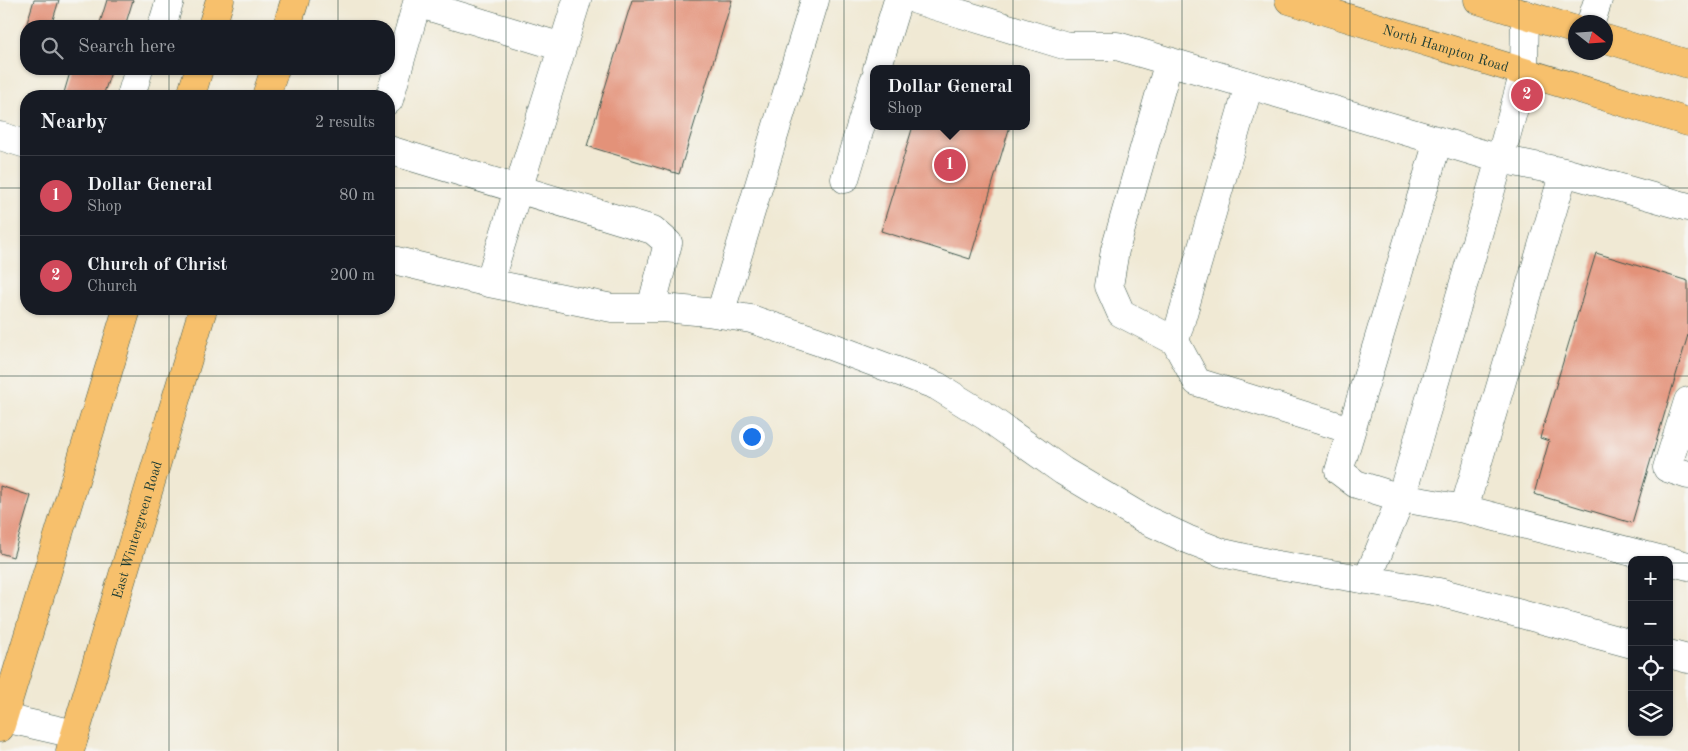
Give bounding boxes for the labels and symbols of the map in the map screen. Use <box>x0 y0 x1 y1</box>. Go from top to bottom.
north arrow <box>1568 15 1613 60</box>
street label: North Hampton Road <box>1381 23 1510 75</box>
pin: 2 <box>1511 76 1543 114</box>
pin: 1 <box>934 146 966 184</box>
your location <box>739 424 765 450</box>
street label: East Wintergreen Road <box>110 459 165 601</box>

